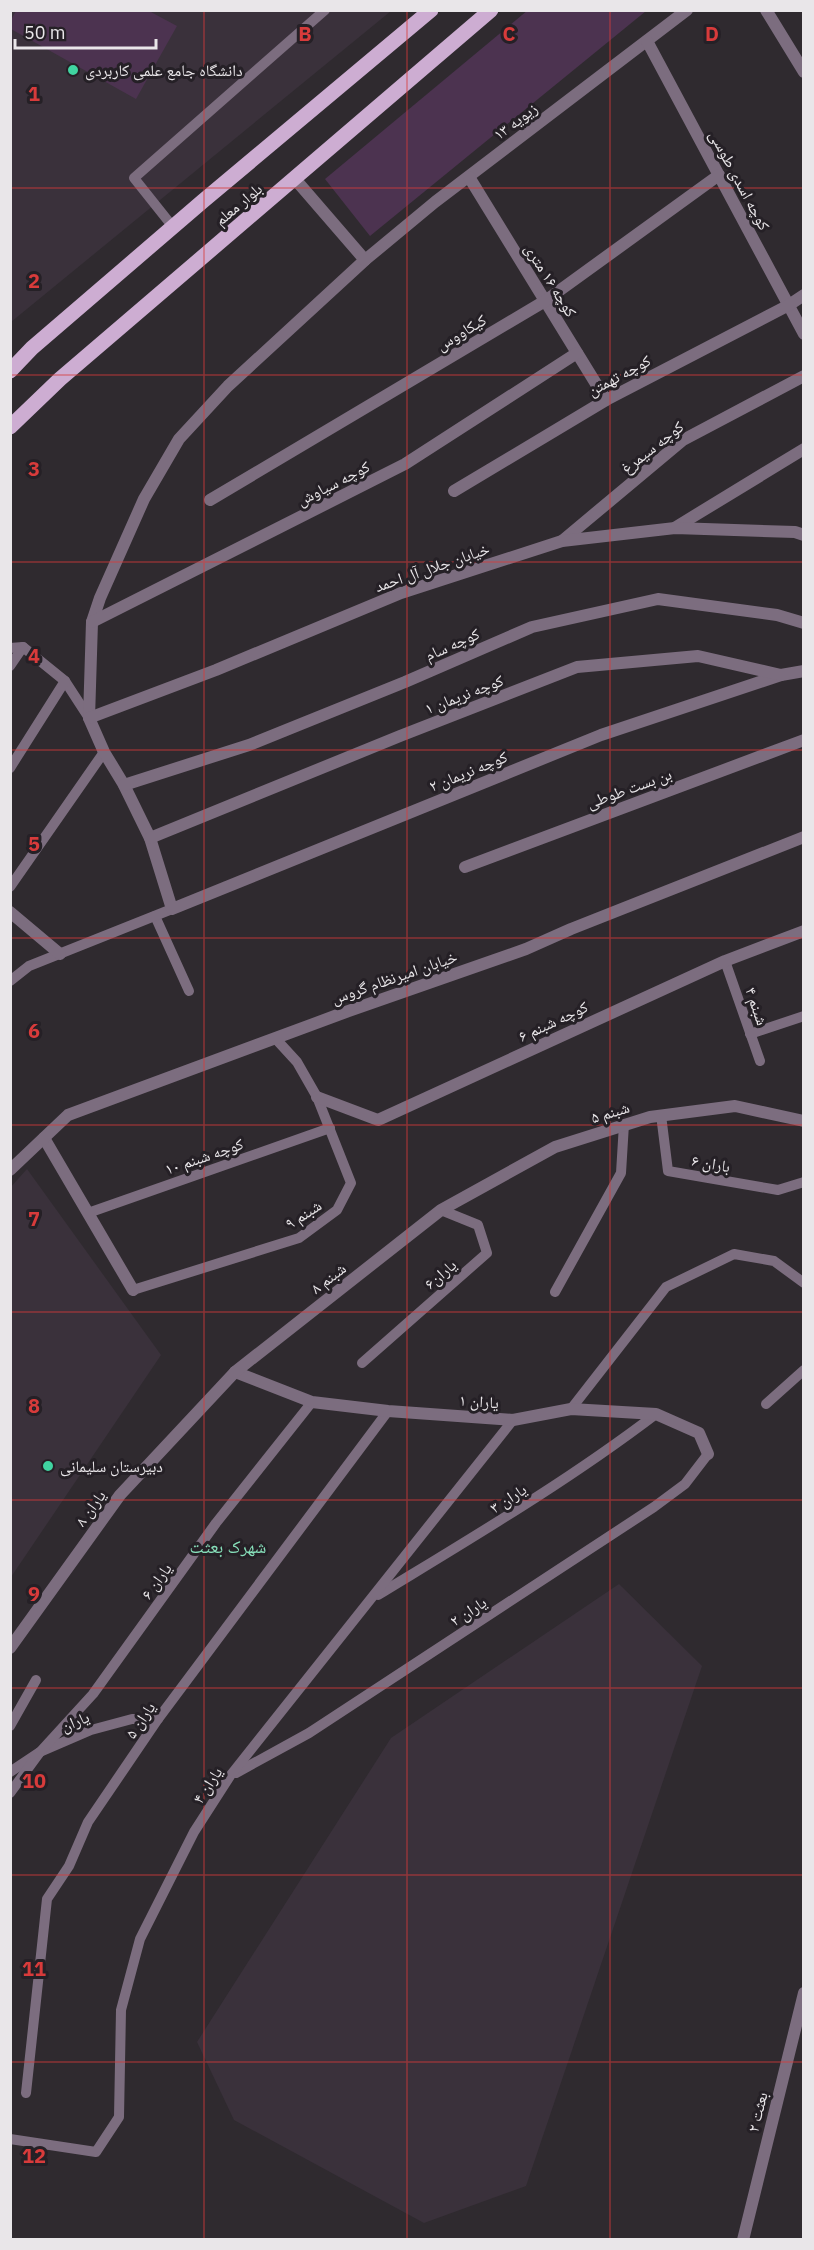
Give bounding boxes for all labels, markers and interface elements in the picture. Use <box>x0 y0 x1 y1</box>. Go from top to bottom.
scale bar <box>15 12 156 50</box>
text: B <box>298 20 312 47</box>
text: C <box>502 20 516 47</box>
text: D <box>705 20 719 47</box>
text: 50 m <box>24 21 66 44</box>
place label: دانشگاه جامع علمی کاربردی <box>85 60 243 81</box>
marker: دانشگاه جامع علمی کاربردی <box>66 63 80 77</box>
text: 1 <box>28 80 40 107</box>
street label: زیویه ۱۳ <box>489 98 541 144</box>
street label: کوچه اسدی طوسی <box>704 127 775 234</box>
street label: بلوار معلم <box>210 178 266 230</box>
street label: کوچه ۱۶ متری <box>520 240 582 321</box>
text: 2 <box>28 267 40 294</box>
street label: کیکاووس <box>432 309 491 356</box>
street label: کوچه تهمتن <box>584 350 655 401</box>
street label: کوچه سیمرغ <box>617 416 688 479</box>
text: 3 <box>28 455 40 482</box>
street label: کوچه سیاوش <box>293 456 374 511</box>
street label: خیابان جلال آل احمد <box>372 538 492 597</box>
street label: کوچه سام <box>422 623 483 666</box>
text: 4 <box>28 642 40 669</box>
street label: کوچه نریمان ۱ <box>422 670 507 719</box>
street label: کوچه نریمان ۲ <box>426 746 511 797</box>
street label: بن بست طوطی <box>584 763 675 814</box>
text: 5 <box>28 830 40 857</box>
street label: خیابان امیرنظام گروس <box>328 946 460 1009</box>
street label: شبنم ۴ <box>740 984 773 1028</box>
street label: کوچه شبنم ۶ <box>515 996 592 1047</box>
text: 6 <box>28 1017 40 1044</box>
street label: شبنم ۵ <box>588 1097 632 1128</box>
street label: کوچه شبنم ۱۰ <box>162 1133 247 1180</box>
street label: باران ۶ <box>690 1150 732 1177</box>
street label: شبنم ۹ <box>281 1195 325 1234</box>
text: 7 <box>28 1205 40 1232</box>
street label: یاران۶ <box>420 1255 461 1294</box>
street label: شبنم ۸ <box>306 1258 350 1299</box>
street label: یاران ۱ <box>458 1390 500 1413</box>
text: 8 <box>28 1392 40 1419</box>
place label: دبیرستان سلیمانی <box>60 1456 163 1477</box>
marker: دبیرستان سلیمانی <box>41 1459 55 1473</box>
street label: یاران ۳ <box>486 1479 531 1518</box>
street label: یاران ۸ <box>70 1486 111 1531</box>
district label: شهرک بعثت <box>190 1535 266 1558</box>
street label: یاران ۶ <box>136 1559 177 1604</box>
text: 9 <box>28 1580 40 1607</box>
street label: یاران ۲ <box>446 1592 491 1631</box>
street label: یاران ۵ <box>121 1698 160 1743</box>
street label: یاران <box>58 1706 93 1737</box>
street label: یاران ۴ <box>188 1763 227 1808</box>
text: 10 <box>22 1767 46 1794</box>
text: 11 <box>22 1955 46 1982</box>
street label: بعثت ۲ <box>742 2090 772 2134</box>
text: 12 <box>22 2142 46 2169</box>

